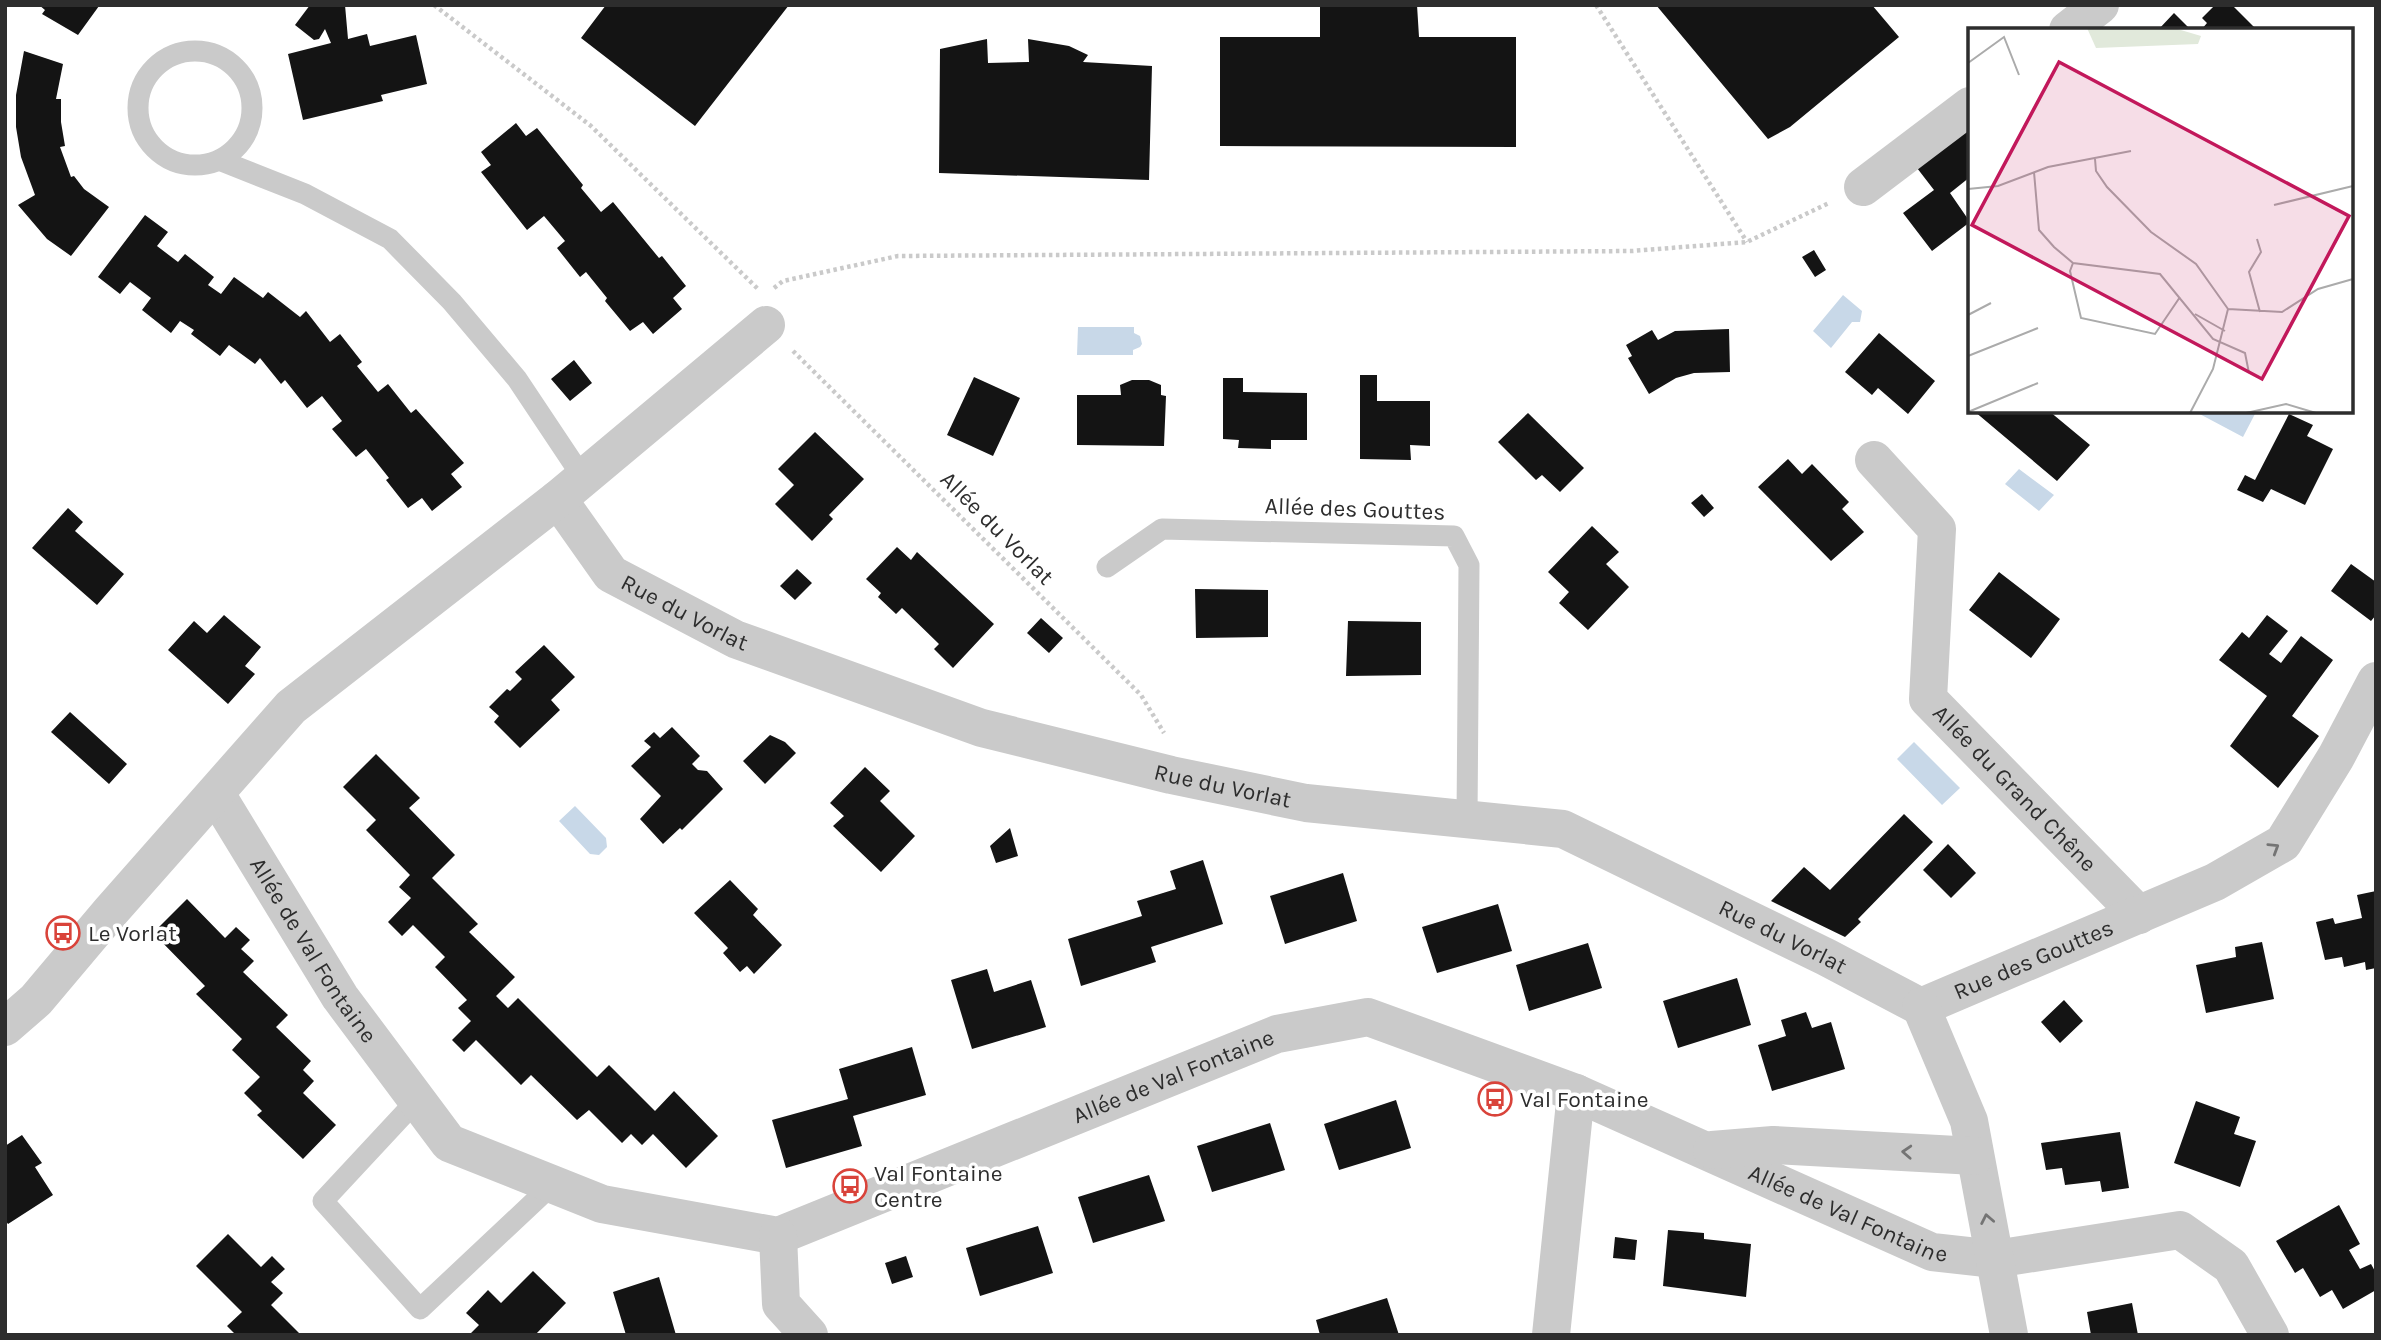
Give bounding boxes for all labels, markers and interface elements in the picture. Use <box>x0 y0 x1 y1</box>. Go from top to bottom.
inset map <box>1968 28 2353 413</box>
street label: Allée du Vorlat <box>935 466 1059 590</box>
street label: Allée des Gouttes <box>1264 492 1446 526</box>
street label: Rue du Vorlat <box>617 568 752 656</box>
street label: Allée du Grand Chêne <box>1927 699 2102 877</box>
street label: Rue du Vorlat <box>1151 758 1294 813</box>
one-way arrow <box>2266 843 2279 856</box>
street label: Allée de Val Fontaine <box>244 852 383 1048</box>
street label: Rue du Vorlat <box>1714 893 1852 979</box>
street label: Rue des Gouttes <box>1949 913 2117 1005</box>
bus stop icon: Le Vorlat <box>44 914 82 952</box>
place label: Le Vorlat <box>88 920 177 947</box>
street label: Allée de Val Fontaine <box>1069 1023 1278 1129</box>
bus stop icon: Val Fontaine <box>1476 1080 1514 1118</box>
place label: Val Fontaine <box>1520 1086 1648 1113</box>
one-way arrow <box>1901 1145 1912 1160</box>
street label: Allée de Val Fontaine <box>1745 1158 1949 1267</box>
place label: Val Fontaine Centre <box>874 1160 1002 1213</box>
bus stop icon: Val Fontaine Centre <box>831 1167 869 1205</box>
one-way arrow <box>1981 1214 1996 1226</box>

